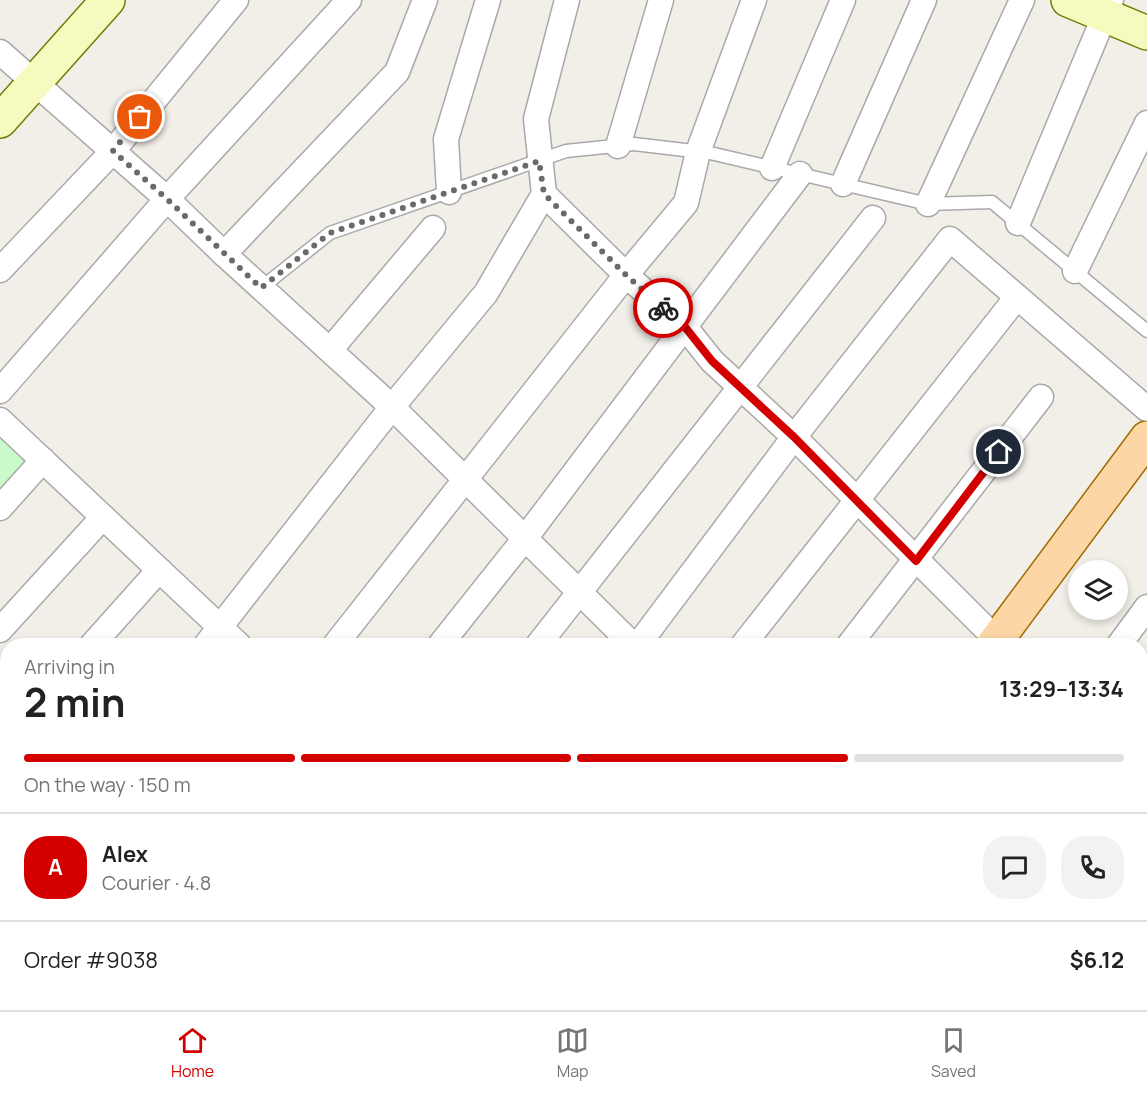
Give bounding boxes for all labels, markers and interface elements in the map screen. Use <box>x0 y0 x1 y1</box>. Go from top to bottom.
pin <box>114 91 165 142</box>
icon: bag <box>123 100 156 133</box>
courier <box>633 278 693 338</box>
icon: bike <box>647 292 680 325</box>
pin <box>973 426 1024 477</box>
icon: home <box>982 435 1015 468</box>
map controls <box>1068 560 1128 620</box>
button: layers <box>1068 560 1128 620</box>
text: Arriving in <box>24 653 115 680</box>
text: 13:29–13:34 <box>999 674 1124 704</box>
text: 2 min <box>24 675 125 729</box>
text: On the way · 150 m <box>24 771 191 798</box>
button: chat <box>983 836 1046 899</box>
button: phone <box>1061 836 1124 899</box>
text: Alex <box>102 839 148 869</box>
text: A <box>48 852 63 882</box>
text: Courier · 4.8 <box>102 869 211 896</box>
text: Order #9038 <box>24 945 158 975</box>
text: $6.12 <box>1070 945 1124 975</box>
tab: Home <box>171 1024 214 1082</box>
tab: Map <box>556 1024 589 1082</box>
tab: Saved <box>931 1024 976 1082</box>

